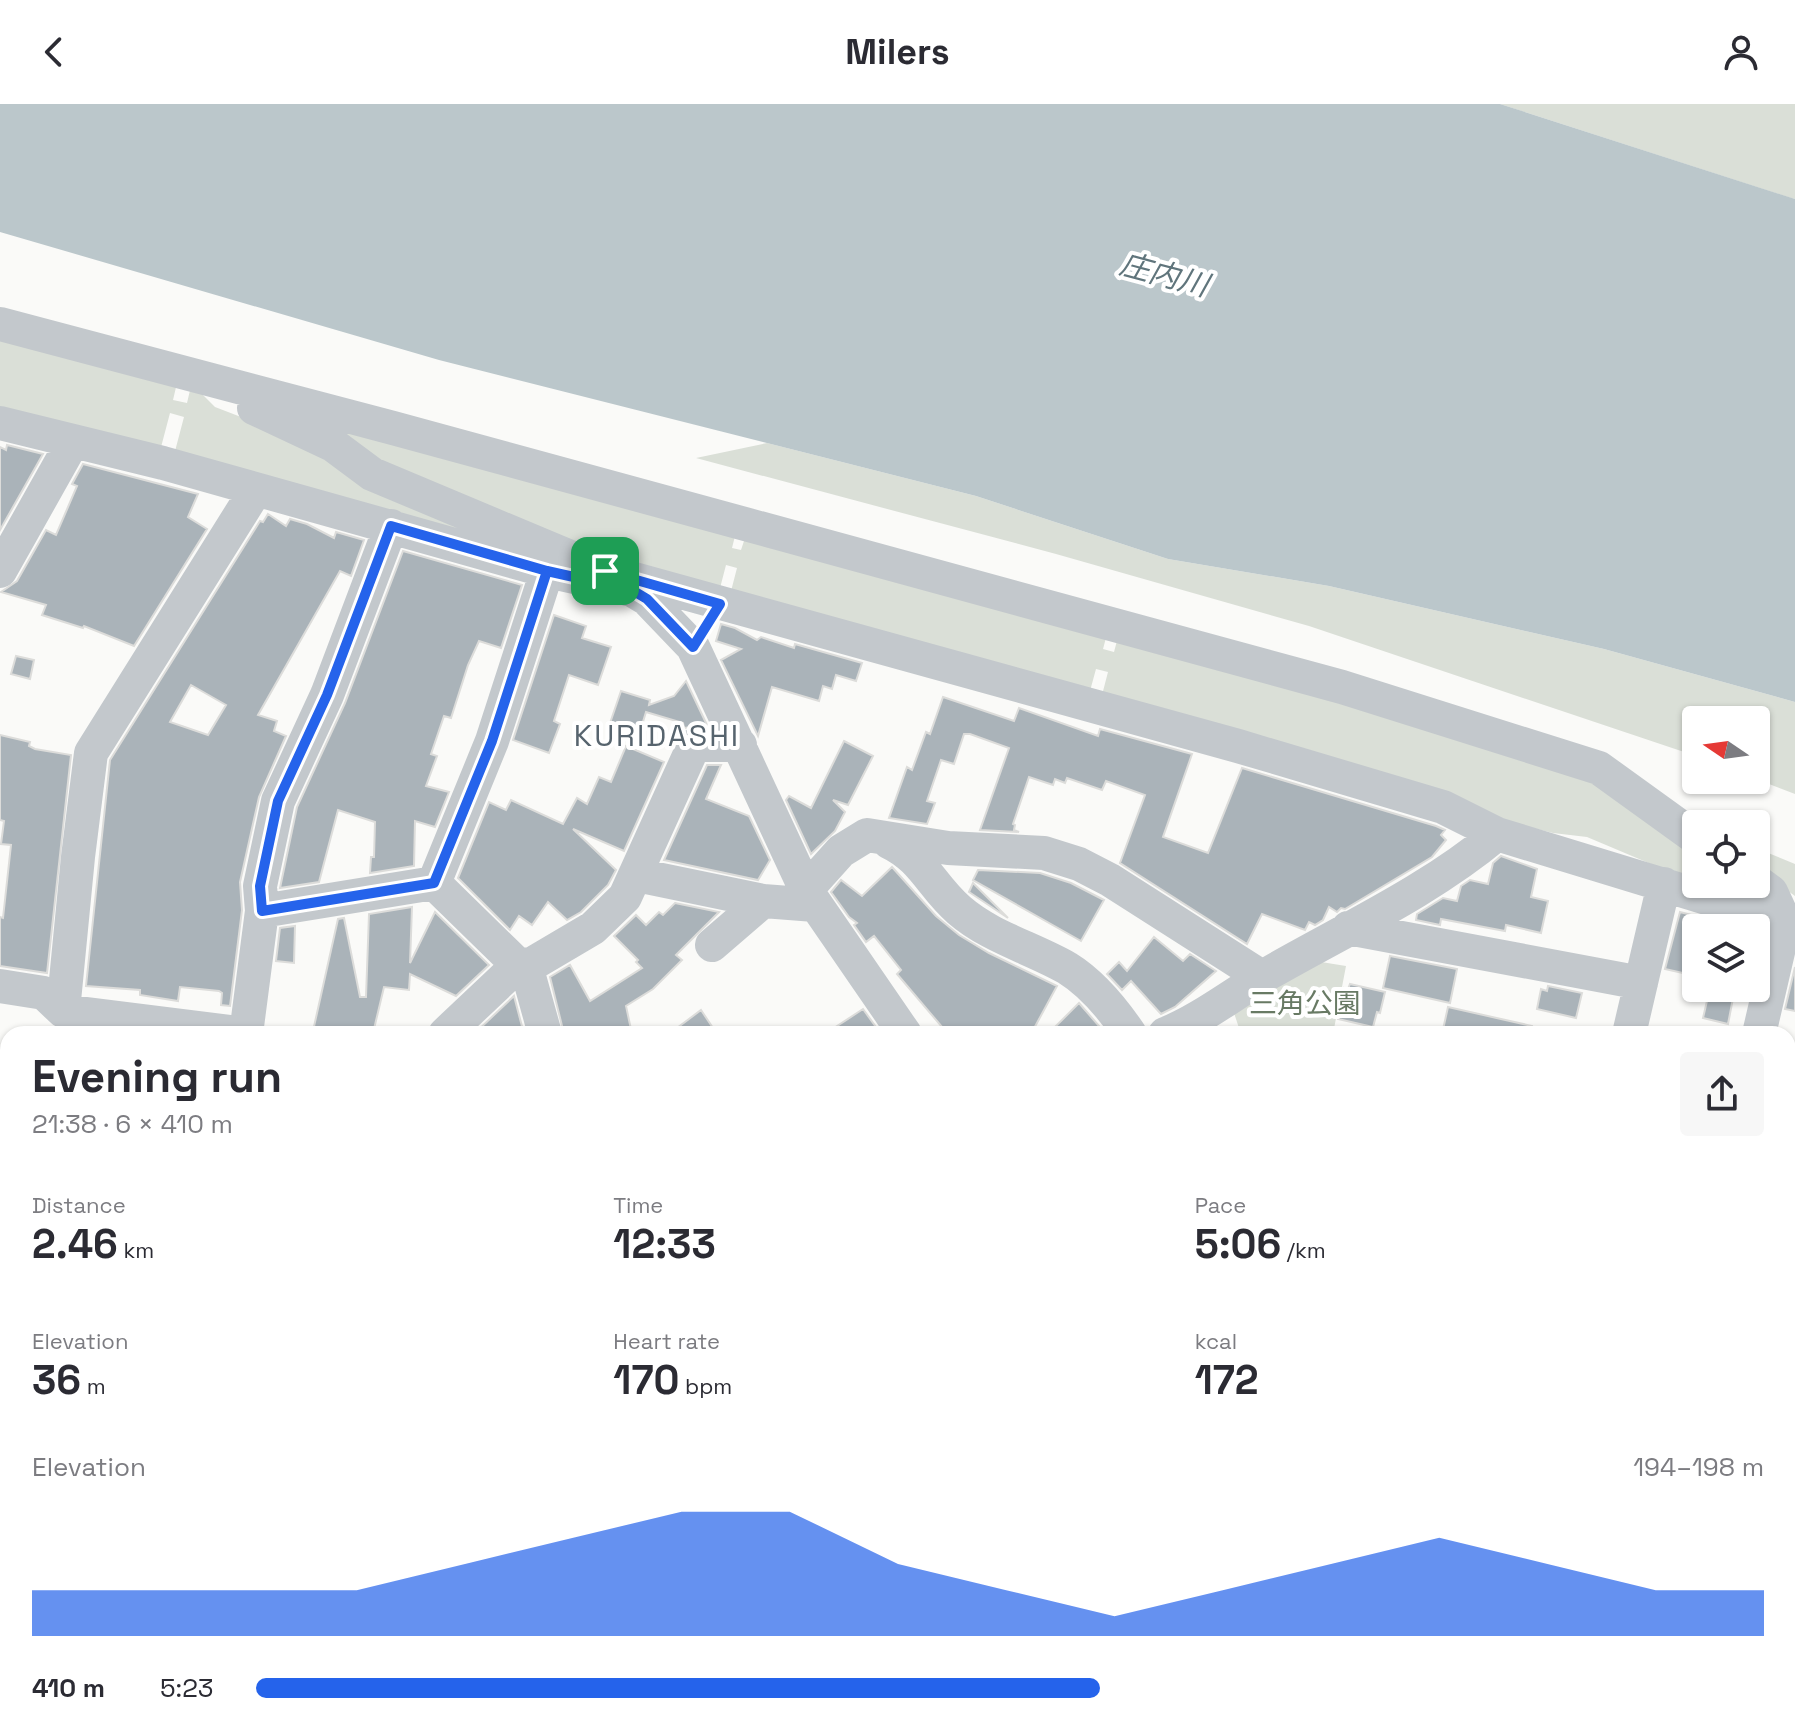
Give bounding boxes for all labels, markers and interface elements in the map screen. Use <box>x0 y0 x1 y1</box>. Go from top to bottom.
text: Milers <box>845 29 950 75</box>
icon: back <box>32 30 76 74</box>
icon: person <box>1719 30 1763 74</box>
water label: 庄内川 <box>1116 244 1216 306</box>
pin <box>571 537 639 605</box>
icon: arrive <box>583 549 627 593</box>
north arrow <box>1682 706 1770 794</box>
map controls <box>1682 706 1770 1002</box>
district label: KURIDASHI <box>574 716 740 755</box>
button: locate <box>1682 810 1770 898</box>
button: layers <box>1682 914 1770 1002</box>
park label: 三角公園 <box>1249 985 1361 1021</box>
text: Evening run <box>32 1049 282 1105</box>
button: share <box>1680 1052 1764 1136</box>
text: 21:38 · 6 × 410 m <box>32 1107 233 1141</box>
text: Distance <box>32 1191 126 1219</box>
text: Time <box>613 1191 663 1219</box>
text: Pace <box>1195 1191 1246 1219</box>
text: 2.46 <box>32 1219 118 1270</box>
text: 12:33 <box>613 1219 716 1270</box>
text: 5:06 <box>1195 1219 1281 1270</box>
text: km <box>118 1236 154 1264</box>
text: /km <box>1281 1236 1326 1264</box>
text: Elevation <box>32 1327 128 1355</box>
text: Heart rate <box>613 1327 720 1355</box>
text: kcal <box>1195 1327 1237 1355</box>
text: 36 <box>32 1355 81 1406</box>
text: 170 <box>613 1355 679 1406</box>
text: 172 <box>1195 1355 1259 1406</box>
text: m <box>81 1372 106 1400</box>
text: bpm <box>679 1372 732 1400</box>
text: Elevation <box>32 1450 146 1484</box>
text: 194–198 m <box>1633 1450 1764 1484</box>
text: 410 m <box>32 1671 105 1705</box>
text: 5:23 <box>160 1671 213 1705</box>

